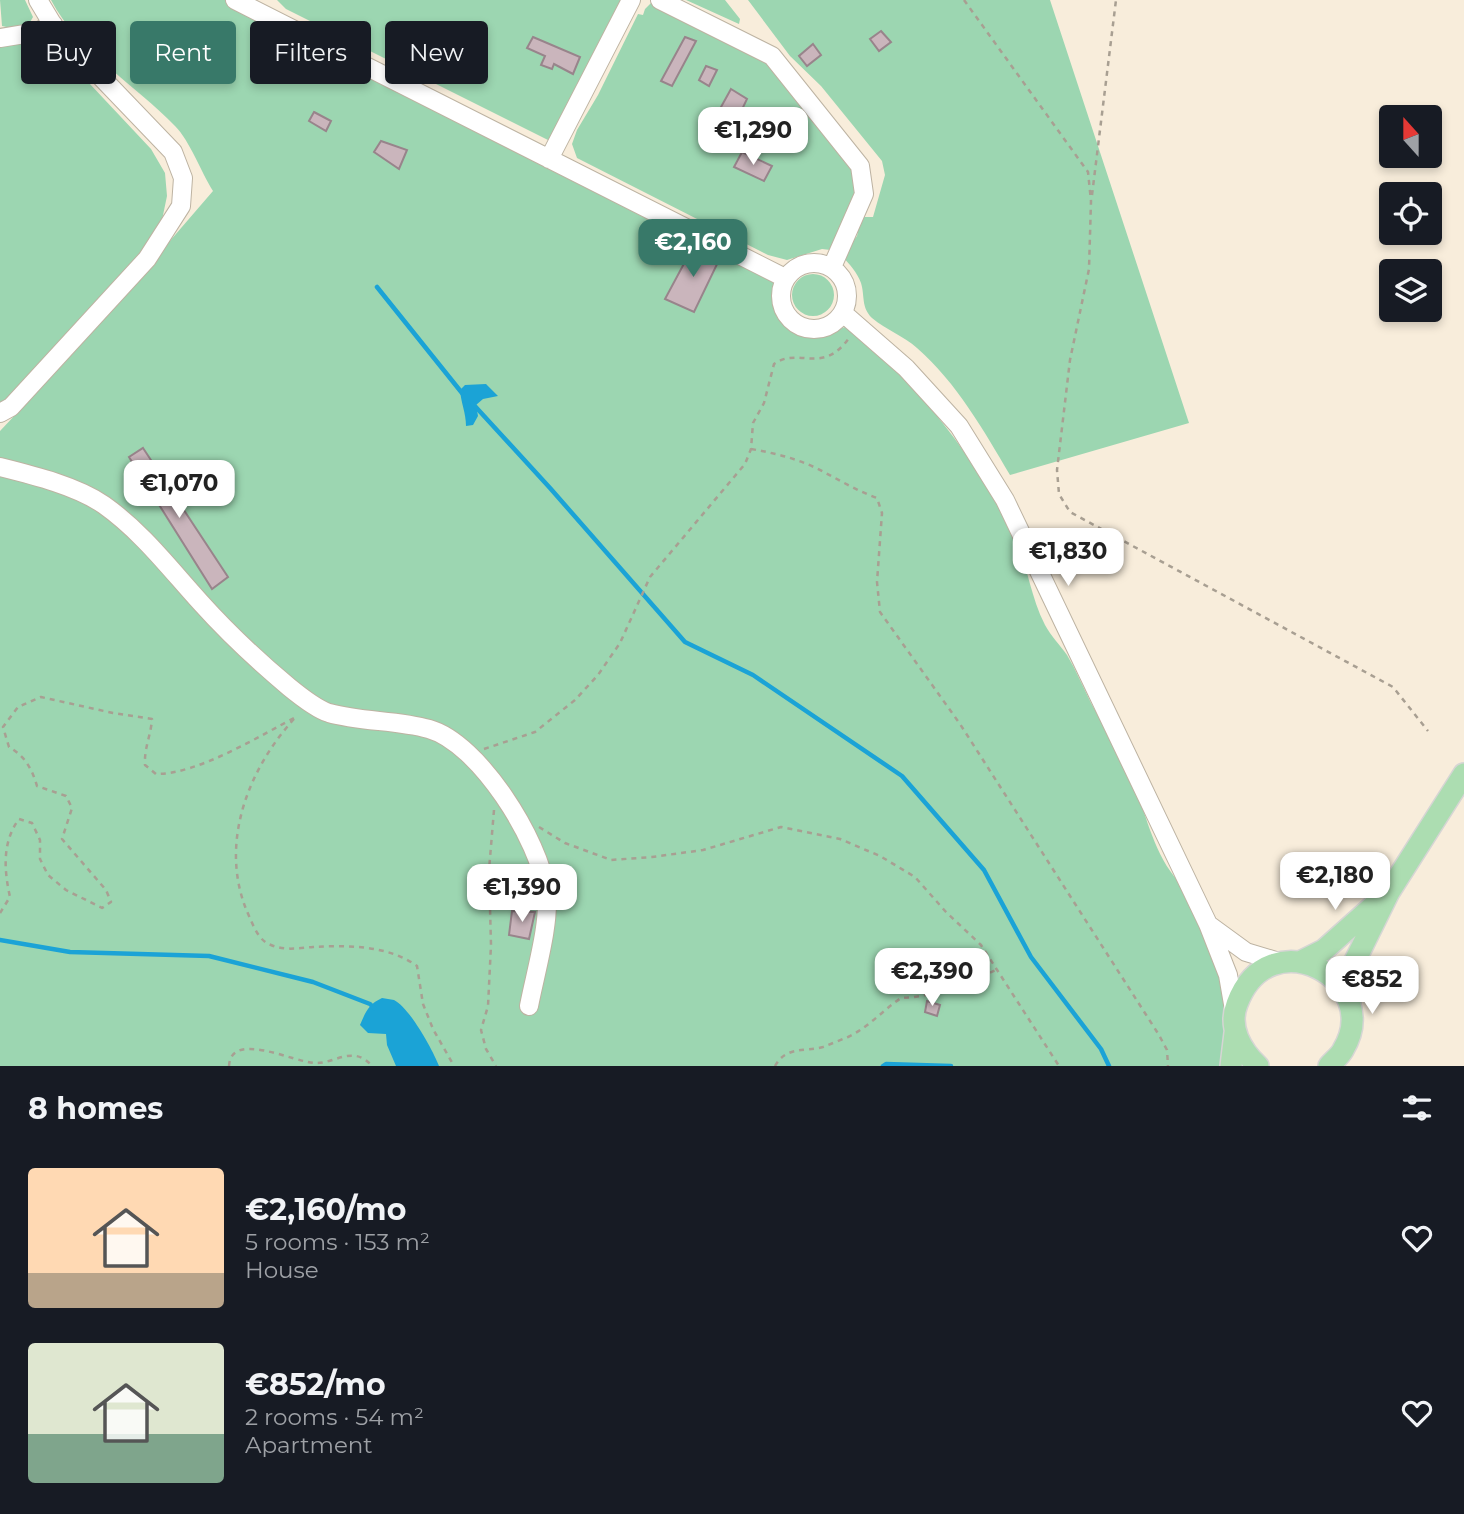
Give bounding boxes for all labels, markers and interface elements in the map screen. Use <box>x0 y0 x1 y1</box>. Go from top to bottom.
chip: Buy <box>21 21 116 84</box>
chip: Rent <box>130 21 236 84</box>
chip: Filters <box>250 21 371 84</box>
chip: New <box>385 21 488 84</box>
north arrow <box>1379 105 1442 168</box>
map controls <box>1379 105 1442 322</box>
pin: €1,290 <box>696 108 810 167</box>
text: €1,290 <box>714 116 792 144</box>
button: locate <box>1379 182 1442 245</box>
pin: €2,160 <box>636 219 750 279</box>
text: €2,160 <box>654 228 732 256</box>
button: layers <box>1379 259 1442 322</box>
pin: €1,070 <box>122 461 236 520</box>
text: €1,070 <box>140 469 218 497</box>
pin: €1,830 <box>1011 528 1125 588</box>
text: €1,830 <box>1029 537 1107 565</box>
pin: €2,180 <box>1278 852 1392 912</box>
text: €2,180 <box>1296 861 1374 889</box>
pin: €1,390 <box>465 864 579 924</box>
text: €1,390 <box>483 873 561 901</box>
pin: €2,390 <box>875 948 989 1008</box>
pin: €852 <box>1331 956 1413 1016</box>
text: €2,390 <box>891 957 973 985</box>
text: €852 <box>1342 965 1402 993</box>
icon: filters <box>1398 1089 1436 1127</box>
text: 8 homes <box>28 1090 163 1127</box>
text: €2,160/mo <box>245 1191 406 1228</box>
icon: home <box>84 1196 168 1280</box>
icon: heart <box>1398 1219 1436 1257</box>
text: 5 rooms · 153 m² <box>245 1228 430 1256</box>
text: House <box>245 1256 319 1284</box>
text: €852/mo <box>245 1366 386 1403</box>
icon: home <box>84 1371 168 1455</box>
icon: heart <box>1398 1394 1436 1432</box>
text: 2 rooms · 54 m² <box>245 1403 424 1431</box>
text: Apartment <box>245 1431 373 1459</box>

